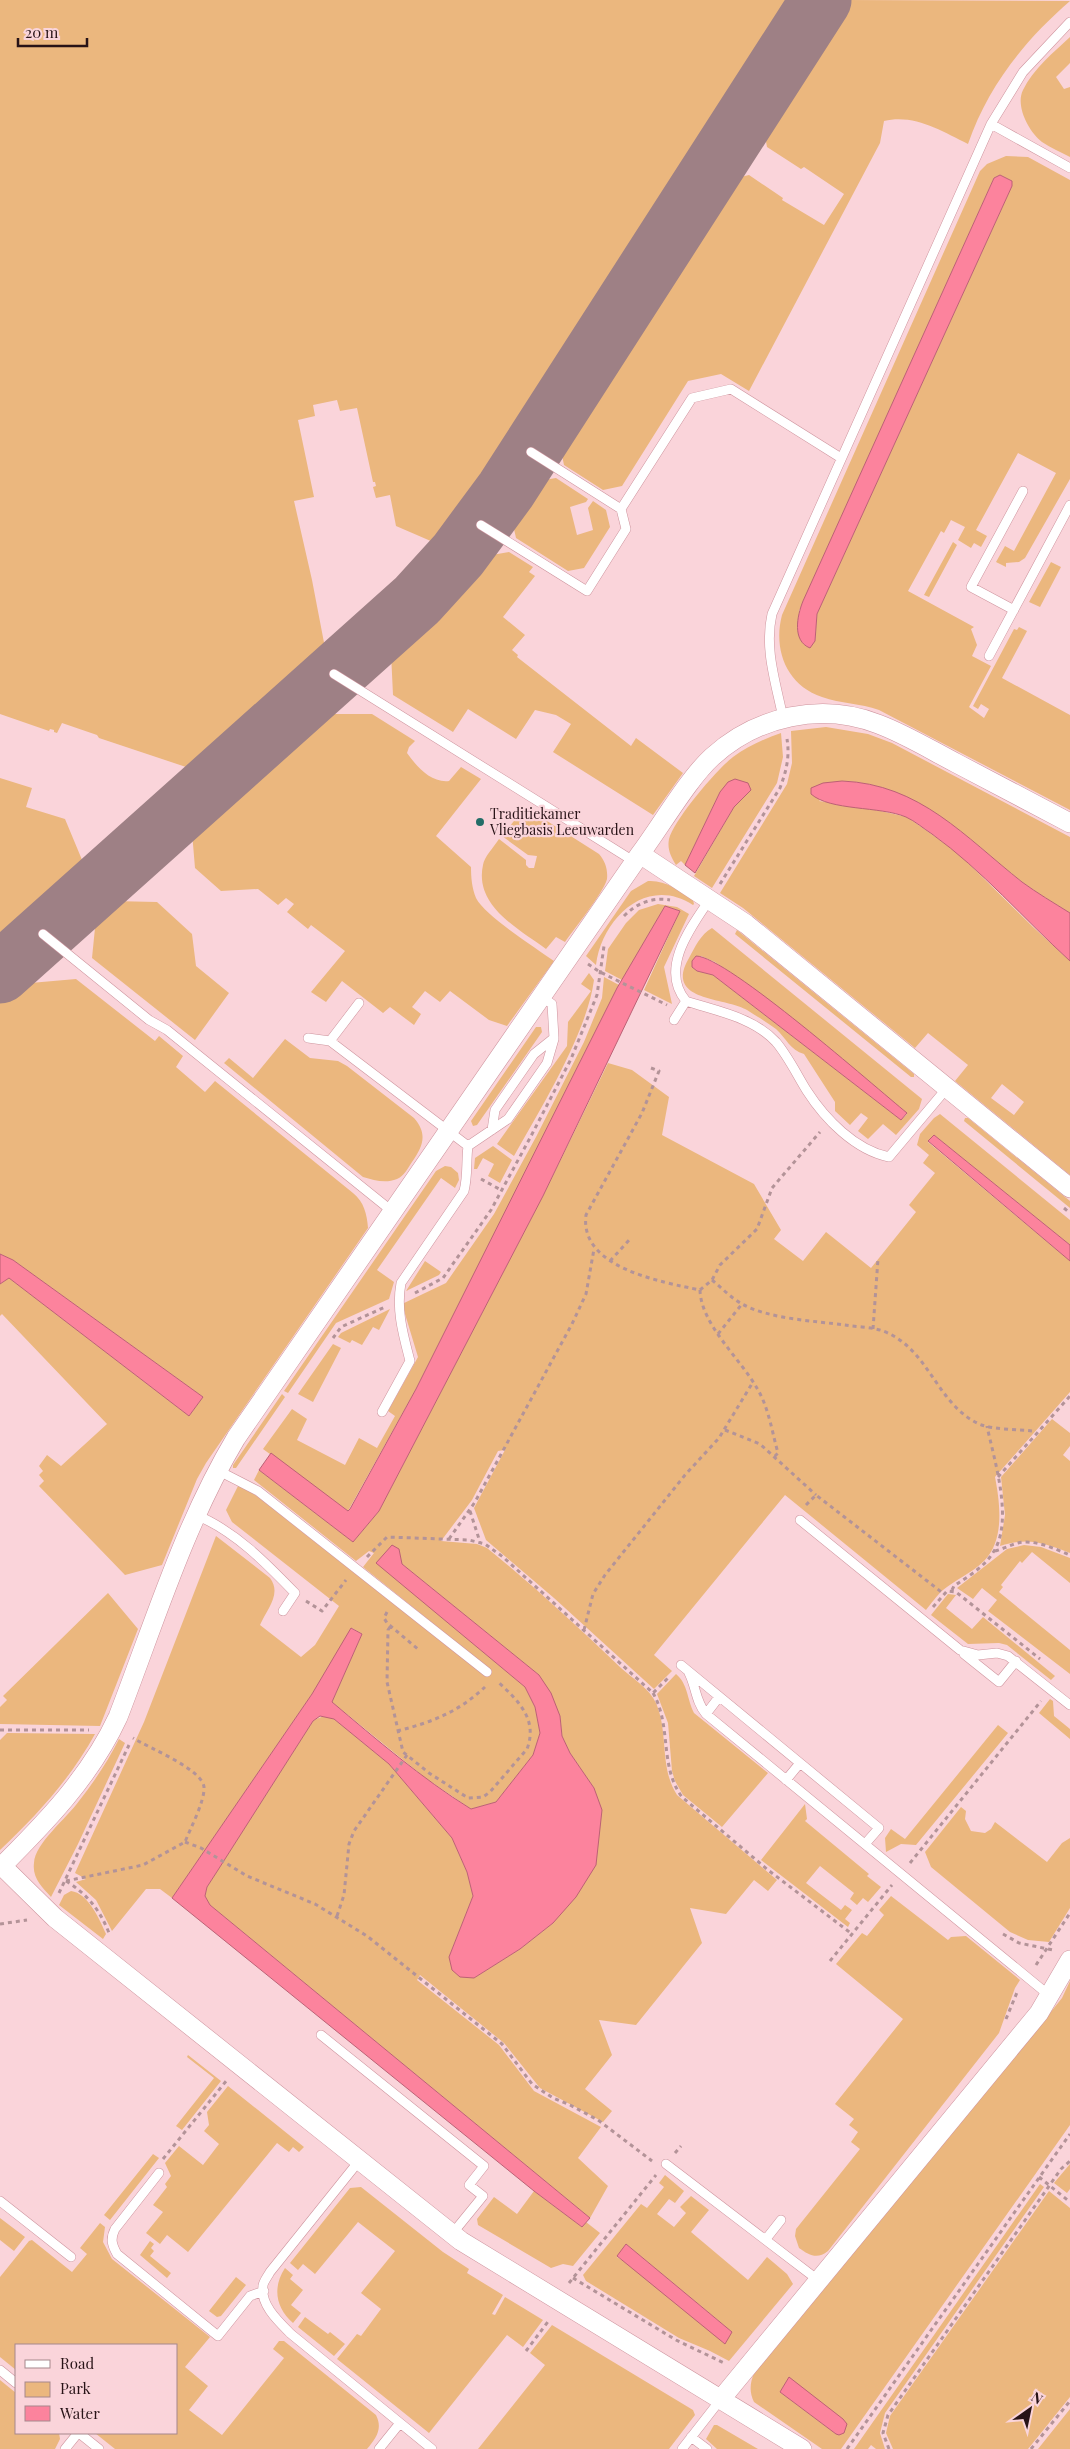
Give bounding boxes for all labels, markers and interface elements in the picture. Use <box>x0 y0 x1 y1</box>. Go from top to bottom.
scale bar <box>18 15 86 47</box>
text: 20 m <box>25 22 59 42</box>
place label: Traditiekamer Vliegbasis Leeuwarden <box>489 804 635 839</box>
marker: Traditiekamer Vliegbasis Leeuwarden <box>474 816 486 828</box>
legend <box>15 2344 178 2434</box>
text: Road <box>60 2353 94 2373</box>
text: Park <box>60 2378 92 2398</box>
north arrow <box>1005 2384 1055 2434</box>
text: N <box>1028 2387 1047 2408</box>
text: Water <box>59 2403 100 2423</box>

